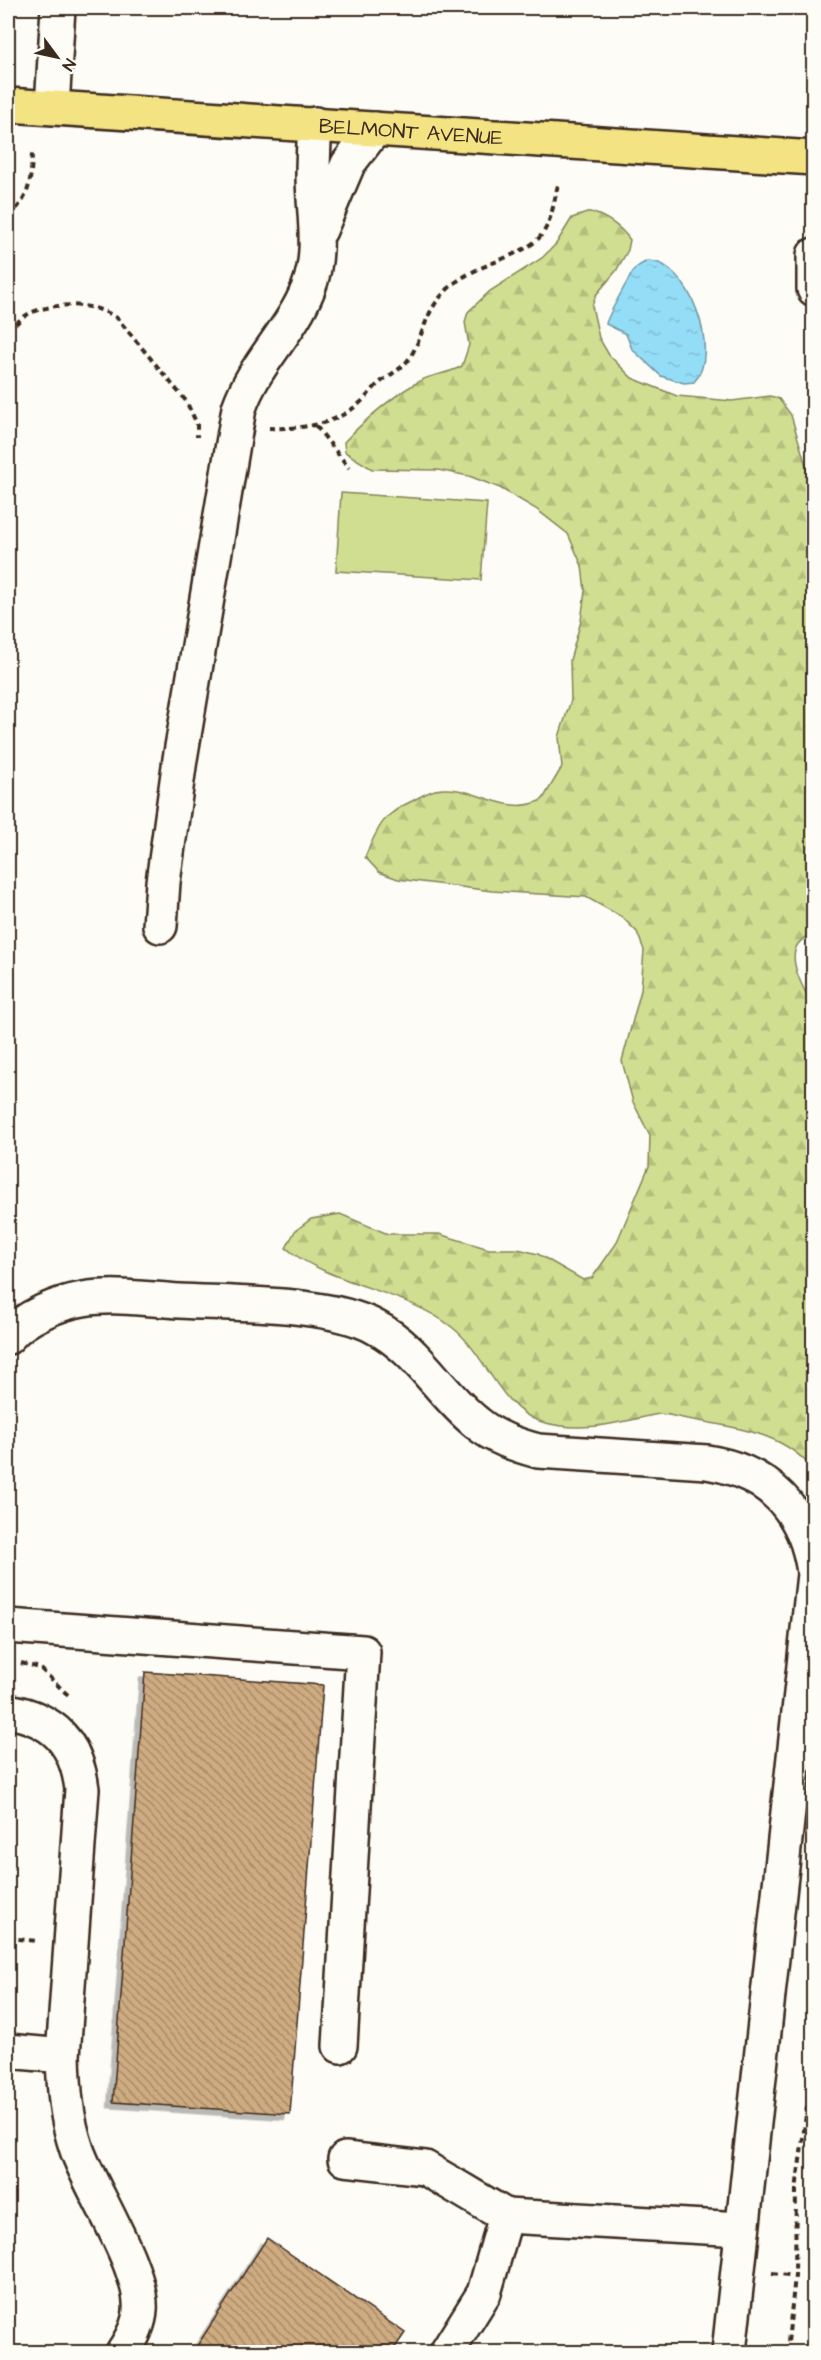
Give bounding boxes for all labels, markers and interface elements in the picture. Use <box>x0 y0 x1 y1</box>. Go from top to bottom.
north arrow <box>27 27 87 87</box>
text: N <box>57 54 81 75</box>
street label: BELMONT AVENUE <box>318 111 505 152</box>

